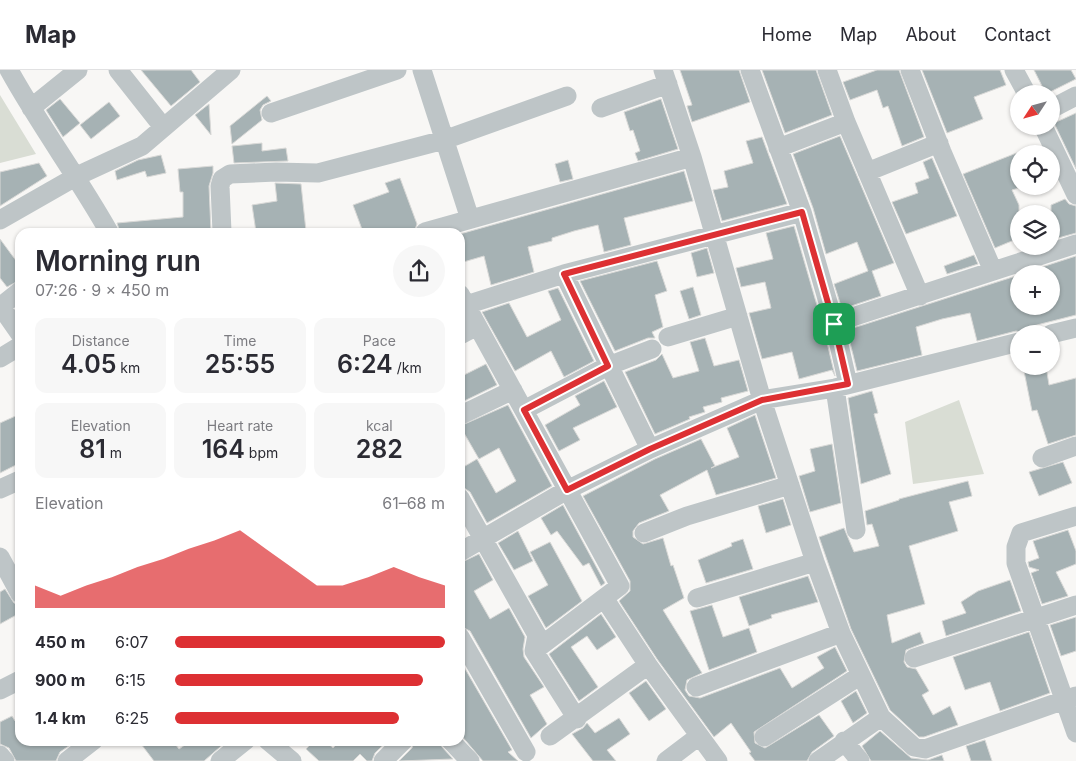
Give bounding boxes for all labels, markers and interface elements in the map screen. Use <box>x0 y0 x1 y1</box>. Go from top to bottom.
text: Map <box>25 20 76 49</box>
text: Home <box>762 24 812 45</box>
text: Map <box>840 24 877 45</box>
text: About <box>905 24 956 45</box>
text: Contact <box>984 24 1051 45</box>
north arrow <box>1010 85 1060 135</box>
map controls <box>1010 85 1060 375</box>
button: locate <box>1010 145 1060 195</box>
button: layers <box>1010 205 1060 255</box>
text: Morning run <box>35 244 201 278</box>
button: share <box>393 245 445 297</box>
button: + <box>1010 265 1060 315</box>
text: 07:26 · 9 × 450 m <box>35 280 169 300</box>
pin <box>813 303 855 345</box>
icon: arrive <box>820 310 848 338</box>
button: − <box>1010 325 1060 375</box>
text: Distance <box>72 332 130 349</box>
text: Time <box>224 332 256 349</box>
text: Pace <box>363 332 396 349</box>
text: 4.05 <box>61 349 116 379</box>
text: 25:55 <box>205 349 275 379</box>
text: 6:24 <box>337 349 393 379</box>
text: km <box>116 359 140 376</box>
text: /km <box>393 359 422 376</box>
text: Elevation <box>71 417 131 434</box>
text: Heart rate <box>207 417 273 434</box>
text: kcal <box>366 417 393 434</box>
text: 81 <box>79 434 106 464</box>
text: 164 <box>202 434 245 464</box>
text: 282 <box>356 434 403 464</box>
text: m <box>106 444 122 461</box>
text: bpm <box>245 444 278 461</box>
text: Elevation <box>35 493 104 513</box>
text: 61–68 m <box>382 493 445 513</box>
text: 450 m <box>35 632 85 652</box>
text: 6:07 <box>115 632 148 652</box>
text: 900 m <box>35 670 85 690</box>
text: 6:15 <box>115 670 146 690</box>
text: 1.4 km <box>35 708 86 728</box>
text: 6:25 <box>115 708 149 728</box>

